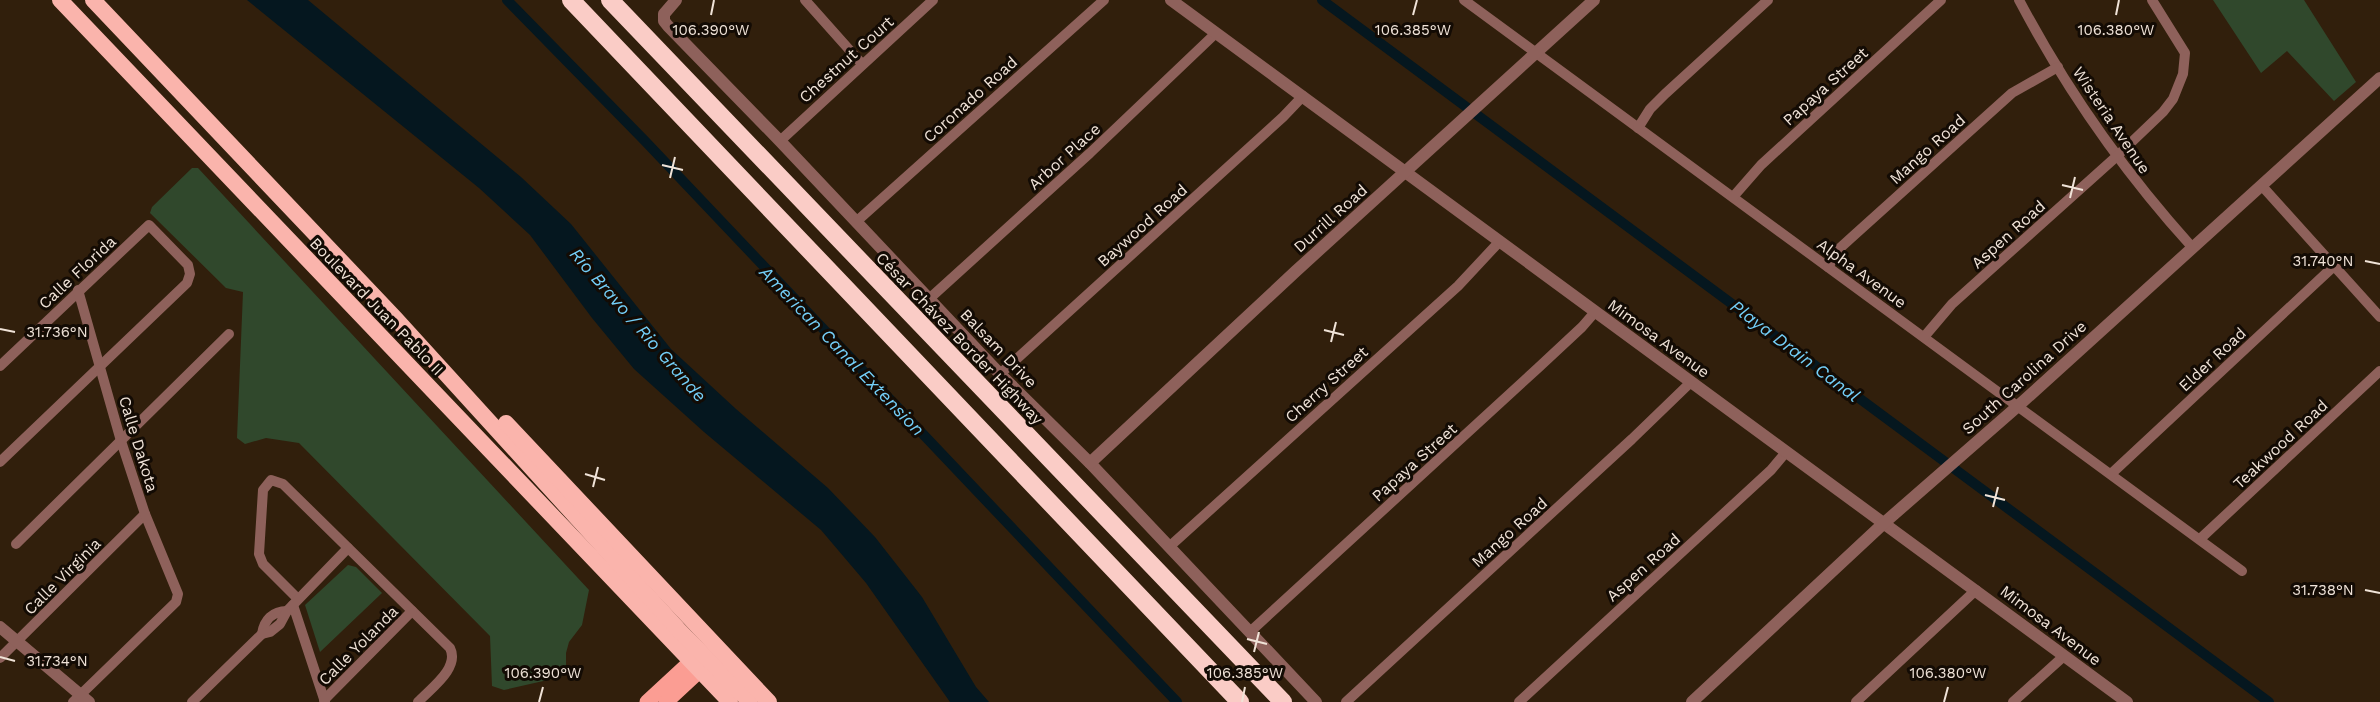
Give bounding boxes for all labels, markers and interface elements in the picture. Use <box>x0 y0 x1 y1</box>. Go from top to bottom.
street label: Chestnut Court <box>795 12 898 107</box>
text: 106.390°W <box>673 21 749 39</box>
text: 106.385°W <box>1375 21 1451 39</box>
text: 106.380°W <box>2078 21 2154 39</box>
street label: Papaya Street <box>1779 43 1872 129</box>
street label: Coronado Road <box>920 52 1021 146</box>
street label: Wisteria Avenue <box>2069 63 2154 177</box>
street label: Mango Road <box>1886 110 1969 188</box>
street label: Arbor Place <box>1024 119 1104 194</box>
street label: Baywood Road <box>1094 180 1191 271</box>
street label: Durrill Road <box>1290 180 1371 256</box>
street label: Aspen Road <box>1968 196 2049 272</box>
street label: Calle Florida <box>35 232 120 313</box>
street label: Boulevard Juan Pablo II <box>306 234 447 379</box>
street label: Alpha Avenue <box>1813 235 1910 312</box>
water label: Río Bravo / Rio Grande <box>566 243 711 406</box>
street label: César Chávez Border Highway <box>872 248 1048 429</box>
text: 31.740°N <box>2292 252 2354 270</box>
water label: American Canal Extension <box>755 261 929 440</box>
street label: Mimosa Avenue <box>1604 295 1713 382</box>
water label: Playa Drain Canal <box>1727 295 1864 406</box>
street label: Balsam Drive <box>956 305 1041 392</box>
street label: South Carolina Drive <box>1958 317 2090 438</box>
text: 31.736°N <box>26 323 88 341</box>
street label: Elder Road <box>2175 323 2250 395</box>
street label: Cherry Street <box>1281 342 1372 426</box>
street label: Calle Dakota <box>115 394 162 494</box>
street label: Teakwood Road <box>2229 396 2331 493</box>
street label: Papaya Street <box>1368 419 1461 505</box>
street label: Mango Road <box>1468 493 1551 571</box>
street label: Aspen Road <box>1603 529 1684 605</box>
street label: Calle Virginia <box>20 534 105 619</box>
street label: Mimosa Avenue <box>1997 581 2105 669</box>
text: 31.738°N <box>2292 581 2354 599</box>
street label: Calle Yolanda <box>315 602 402 689</box>
text: 31.734°N <box>26 652 88 670</box>
text: 106.390°W <box>505 664 581 682</box>
text: 106.385°W <box>1207 664 1283 682</box>
text: 106.380°W <box>1910 664 1986 682</box>

